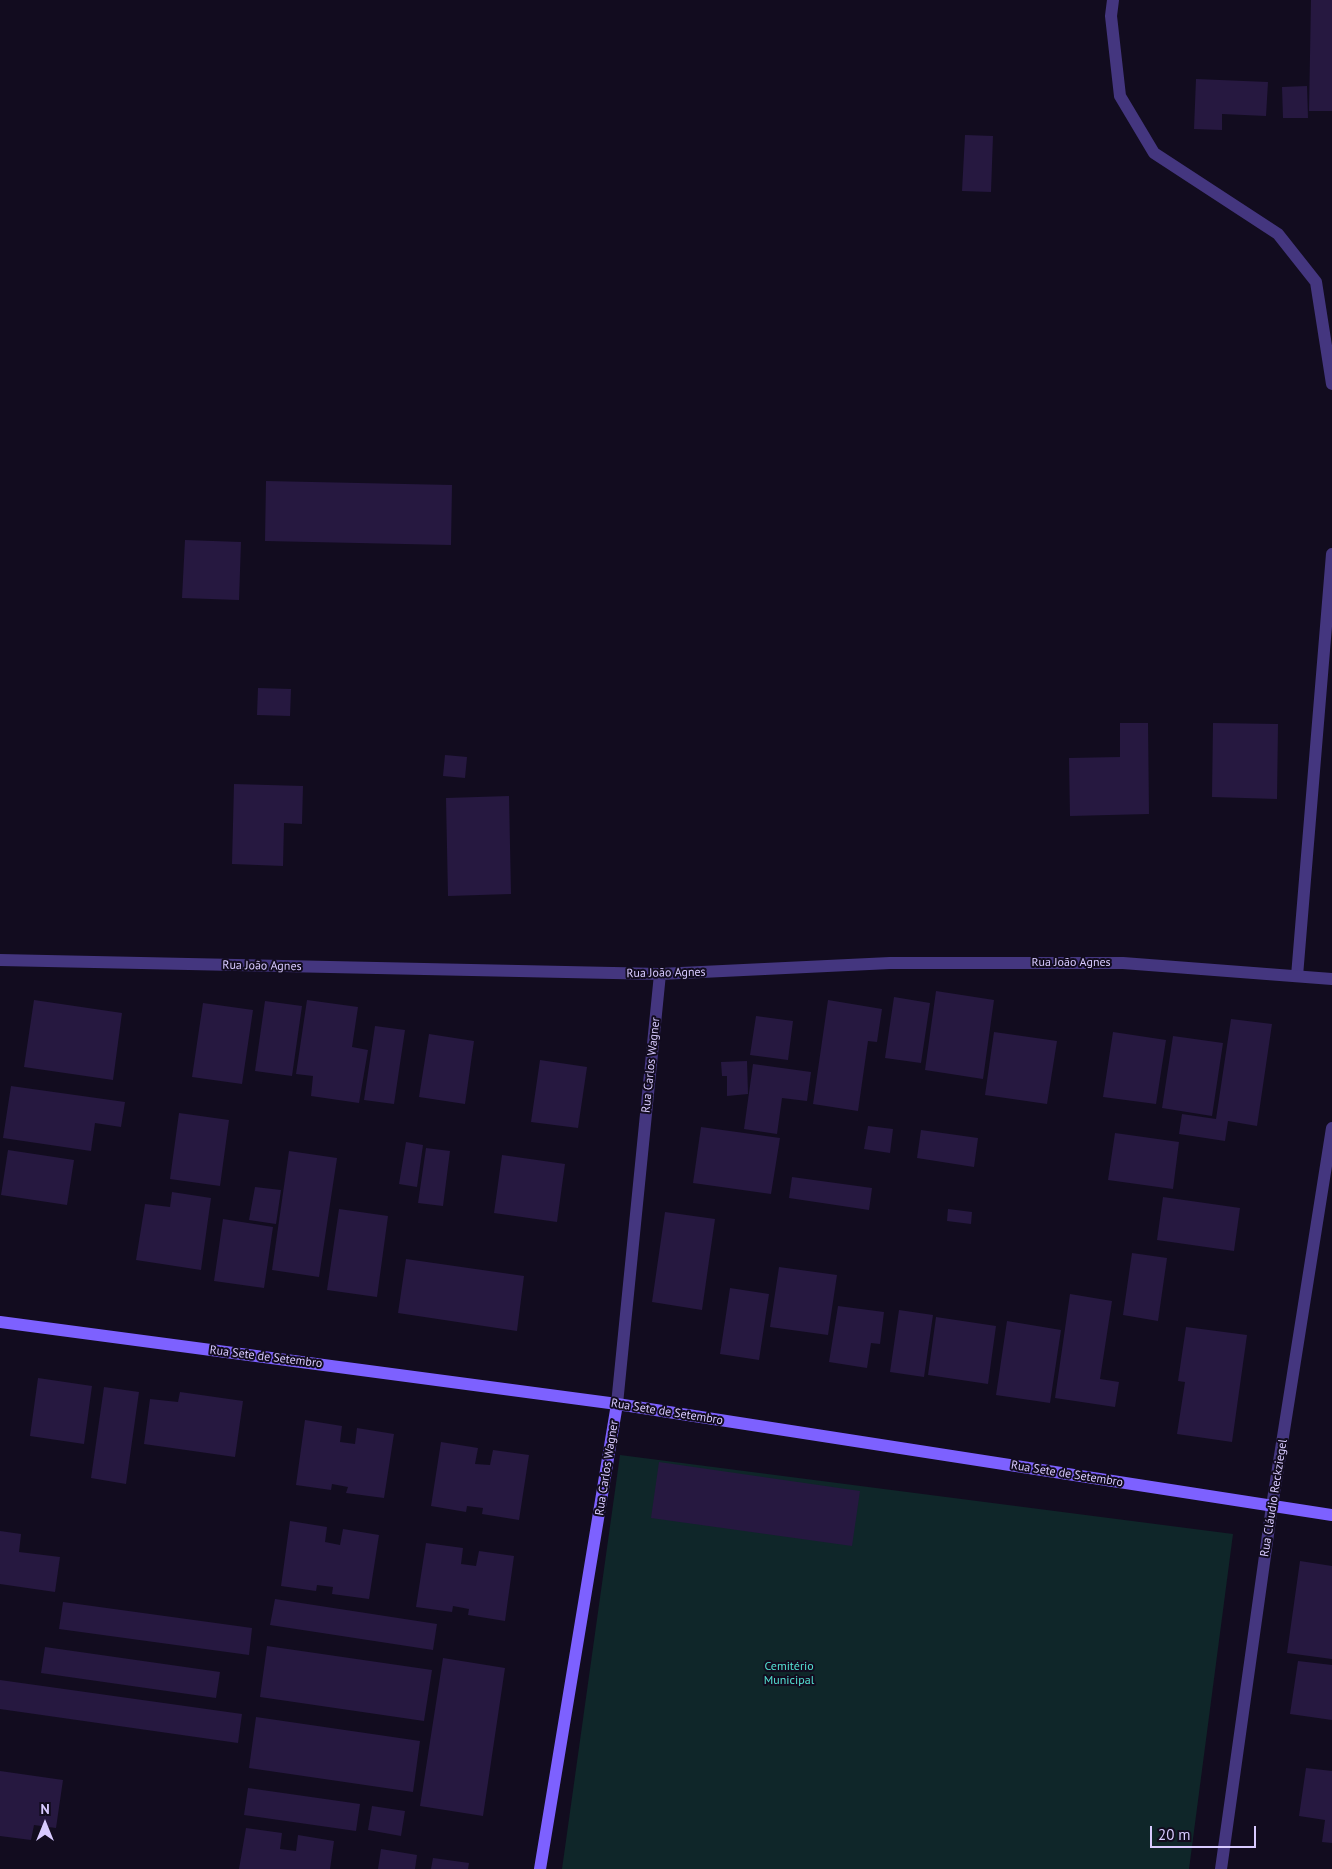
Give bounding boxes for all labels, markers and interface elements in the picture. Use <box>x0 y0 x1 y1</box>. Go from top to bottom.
street label: Rua João Agnes <box>1031 956 1111 970</box>
street label: Rua João Agnes <box>222 958 302 974</box>
street label: Rua João Agnes <box>626 965 706 981</box>
street label: Rua Carlos Wagner <box>639 1016 663 1114</box>
street label: Rua Sete de Setembro <box>209 1343 323 1371</box>
street label: Rua Sete de Setembro <box>610 1396 724 1428</box>
street label: Rua Carlos Wagner <box>592 1419 622 1517</box>
street label: Rua Cláudio Reckziegel <box>1258 1438 1290 1558</box>
street label: Rua Sete de Setembro <box>1010 1458 1124 1490</box>
park label: Cemitério Municipal <box>764 1660 814 1688</box>
north arrow <box>20 1799 70 1849</box>
text: N <box>40 1800 50 1818</box>
scale bar <box>1152 1816 1258 1848</box>
text: 20 m <box>1158 1825 1191 1844</box>

